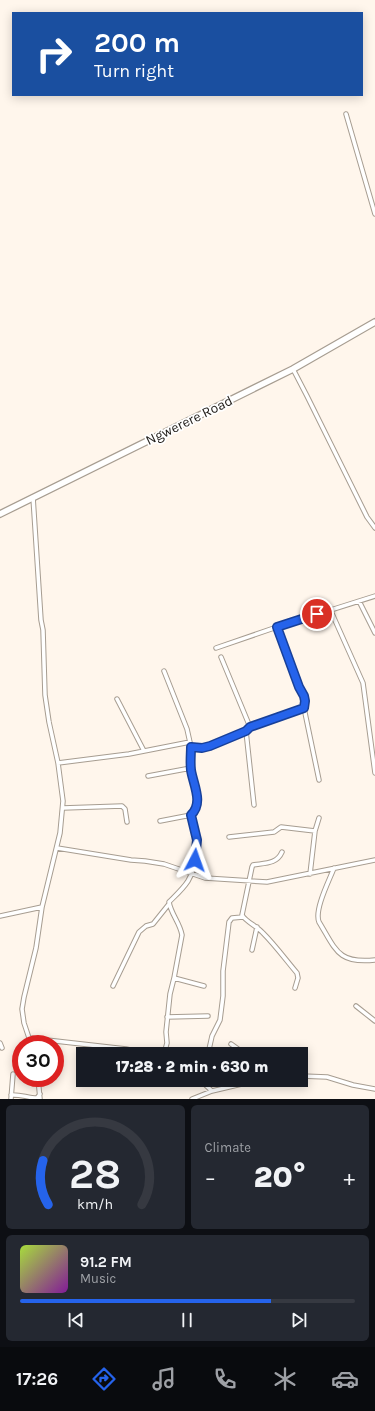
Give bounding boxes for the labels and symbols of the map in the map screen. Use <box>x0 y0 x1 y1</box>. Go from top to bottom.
street label: Ngwerere Road <box>143 392 236 449</box>
pin <box>300 597 334 631</box>
position arrow <box>174 839 216 881</box>
speed limit sign: 30 <box>12 1035 64 1087</box>

